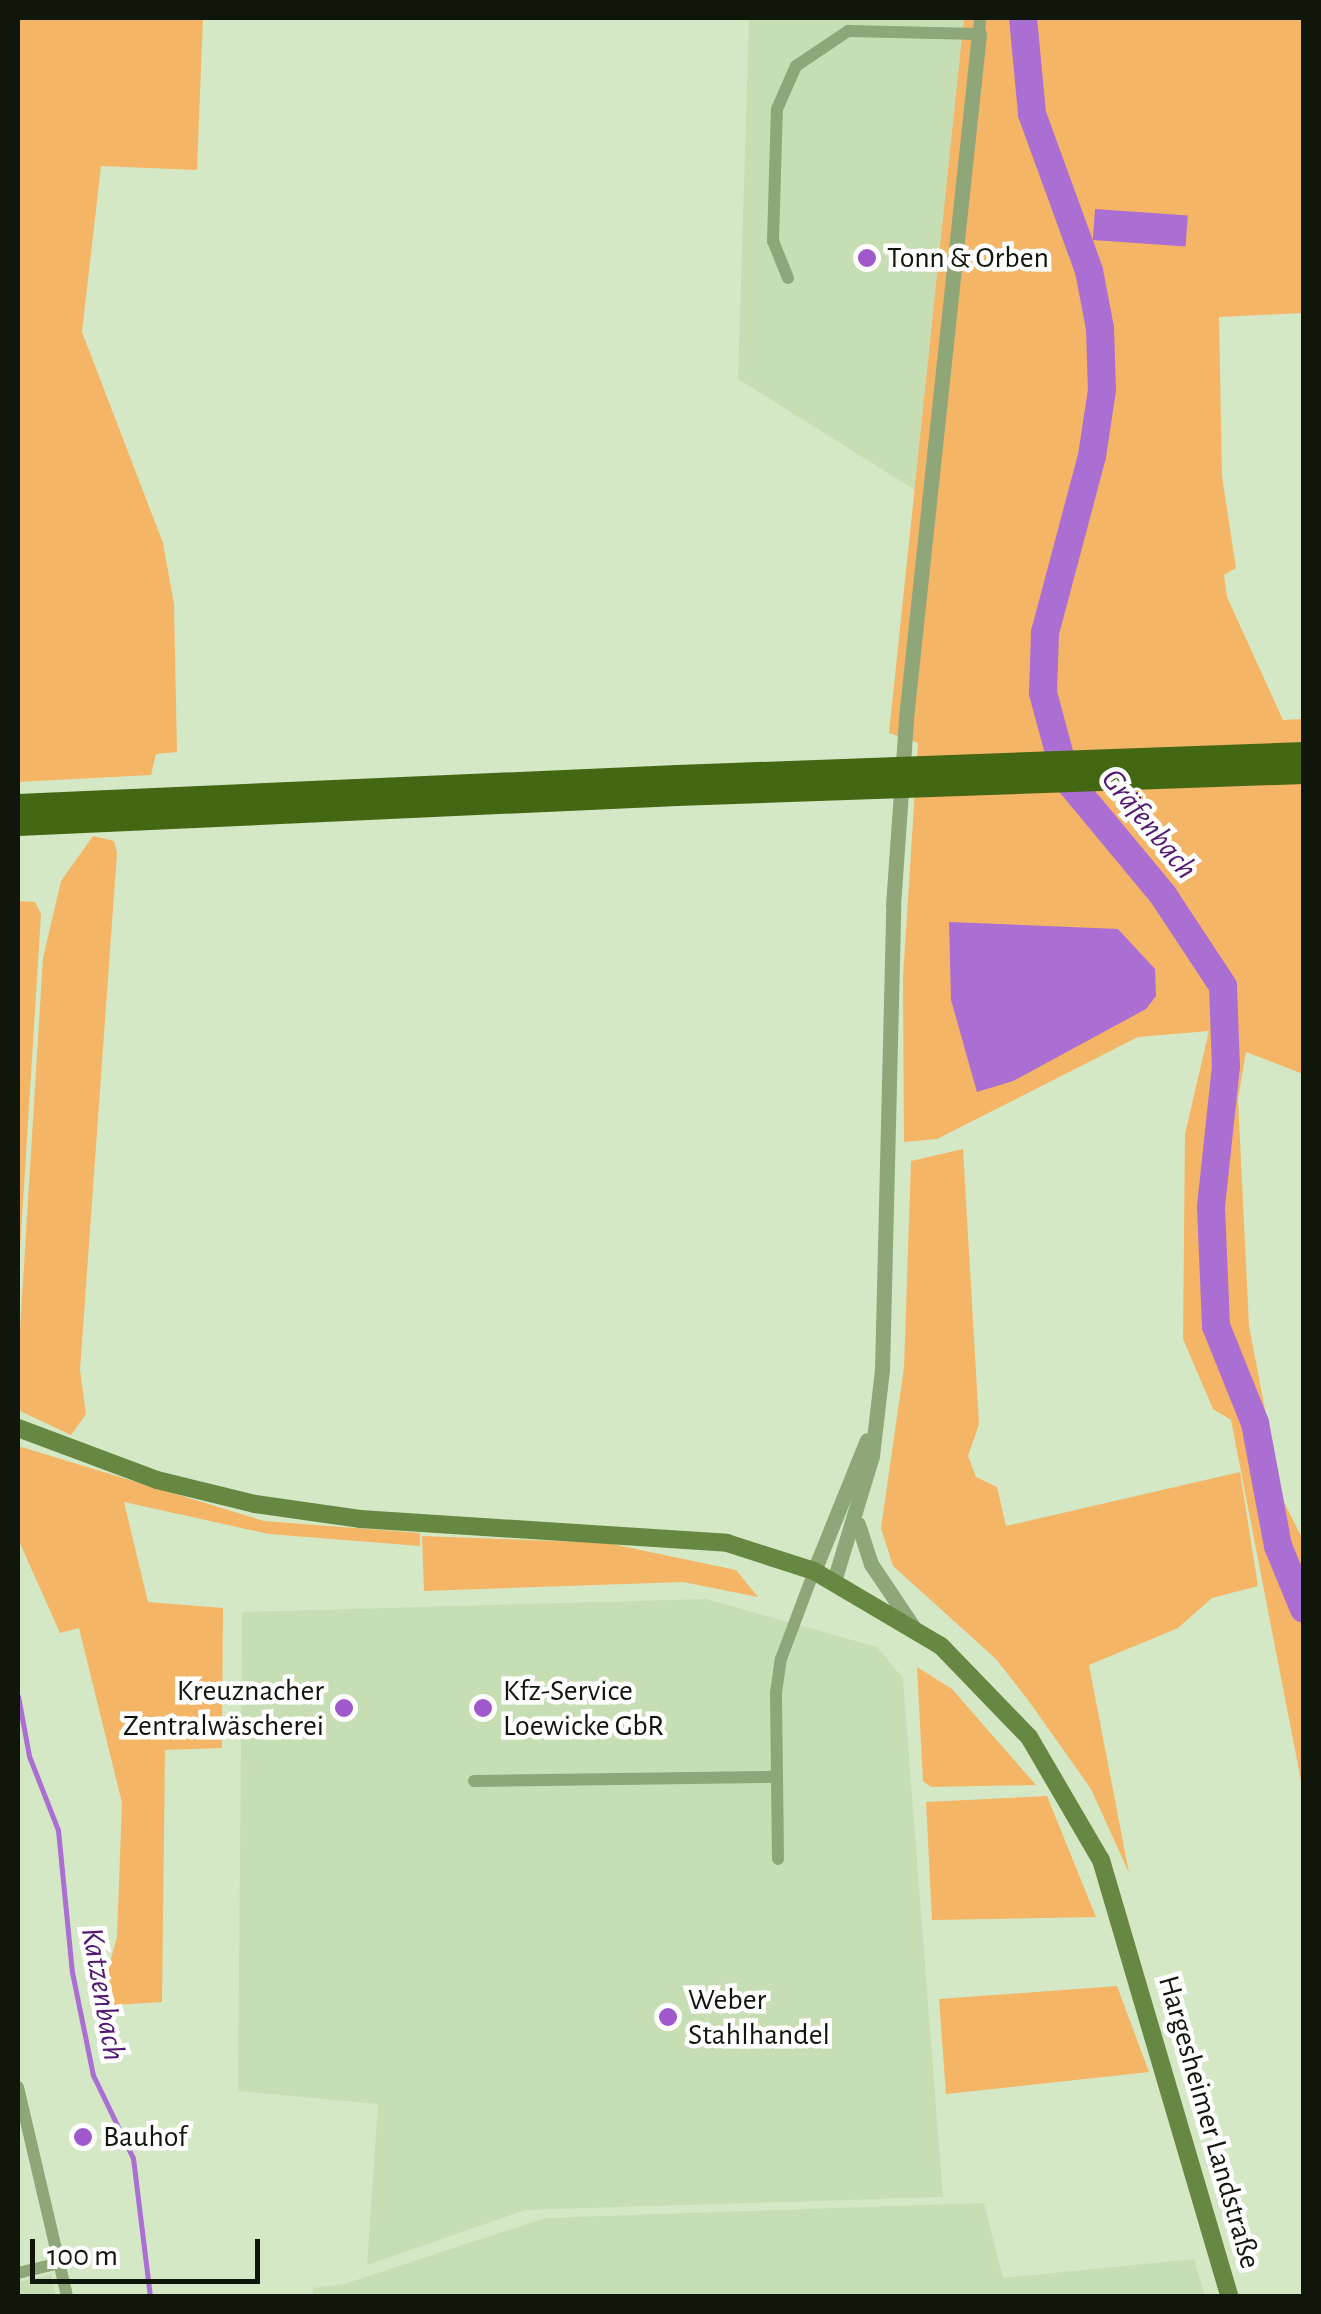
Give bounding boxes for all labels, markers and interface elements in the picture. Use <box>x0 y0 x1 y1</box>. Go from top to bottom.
place label: Tonn & Orben <box>887 240 1049 276</box>
marker: Tonn & Orben <box>856 247 878 269</box>
water label: Gräfenbach <box>1093 761 1205 887</box>
place label: Kreuznacher Zentralwäscherei <box>123 1673 324 1744</box>
place label: Kfz-Service Loewicke GbR <box>503 1673 664 1744</box>
marker: Kreuznacher Zentralwäscherei <box>333 1697 355 1719</box>
marker: Kfz-Service Loewicke GbR <box>472 1697 494 1719</box>
water label: Katzenbach <box>72 1924 134 2064</box>
street label: Hargesheimer Landstraße <box>1150 1971 1268 2273</box>
place label: Weber Stahlhandel <box>688 1982 830 2052</box>
marker: Weber Stahlhandel <box>657 2006 679 2028</box>
place label: Bauhof <box>103 2119 187 2155</box>
marker: Bauhof <box>72 2126 94 2148</box>
scale bar <box>35 2219 265 2281</box>
text: 100 m <box>47 2241 118 2271</box>

